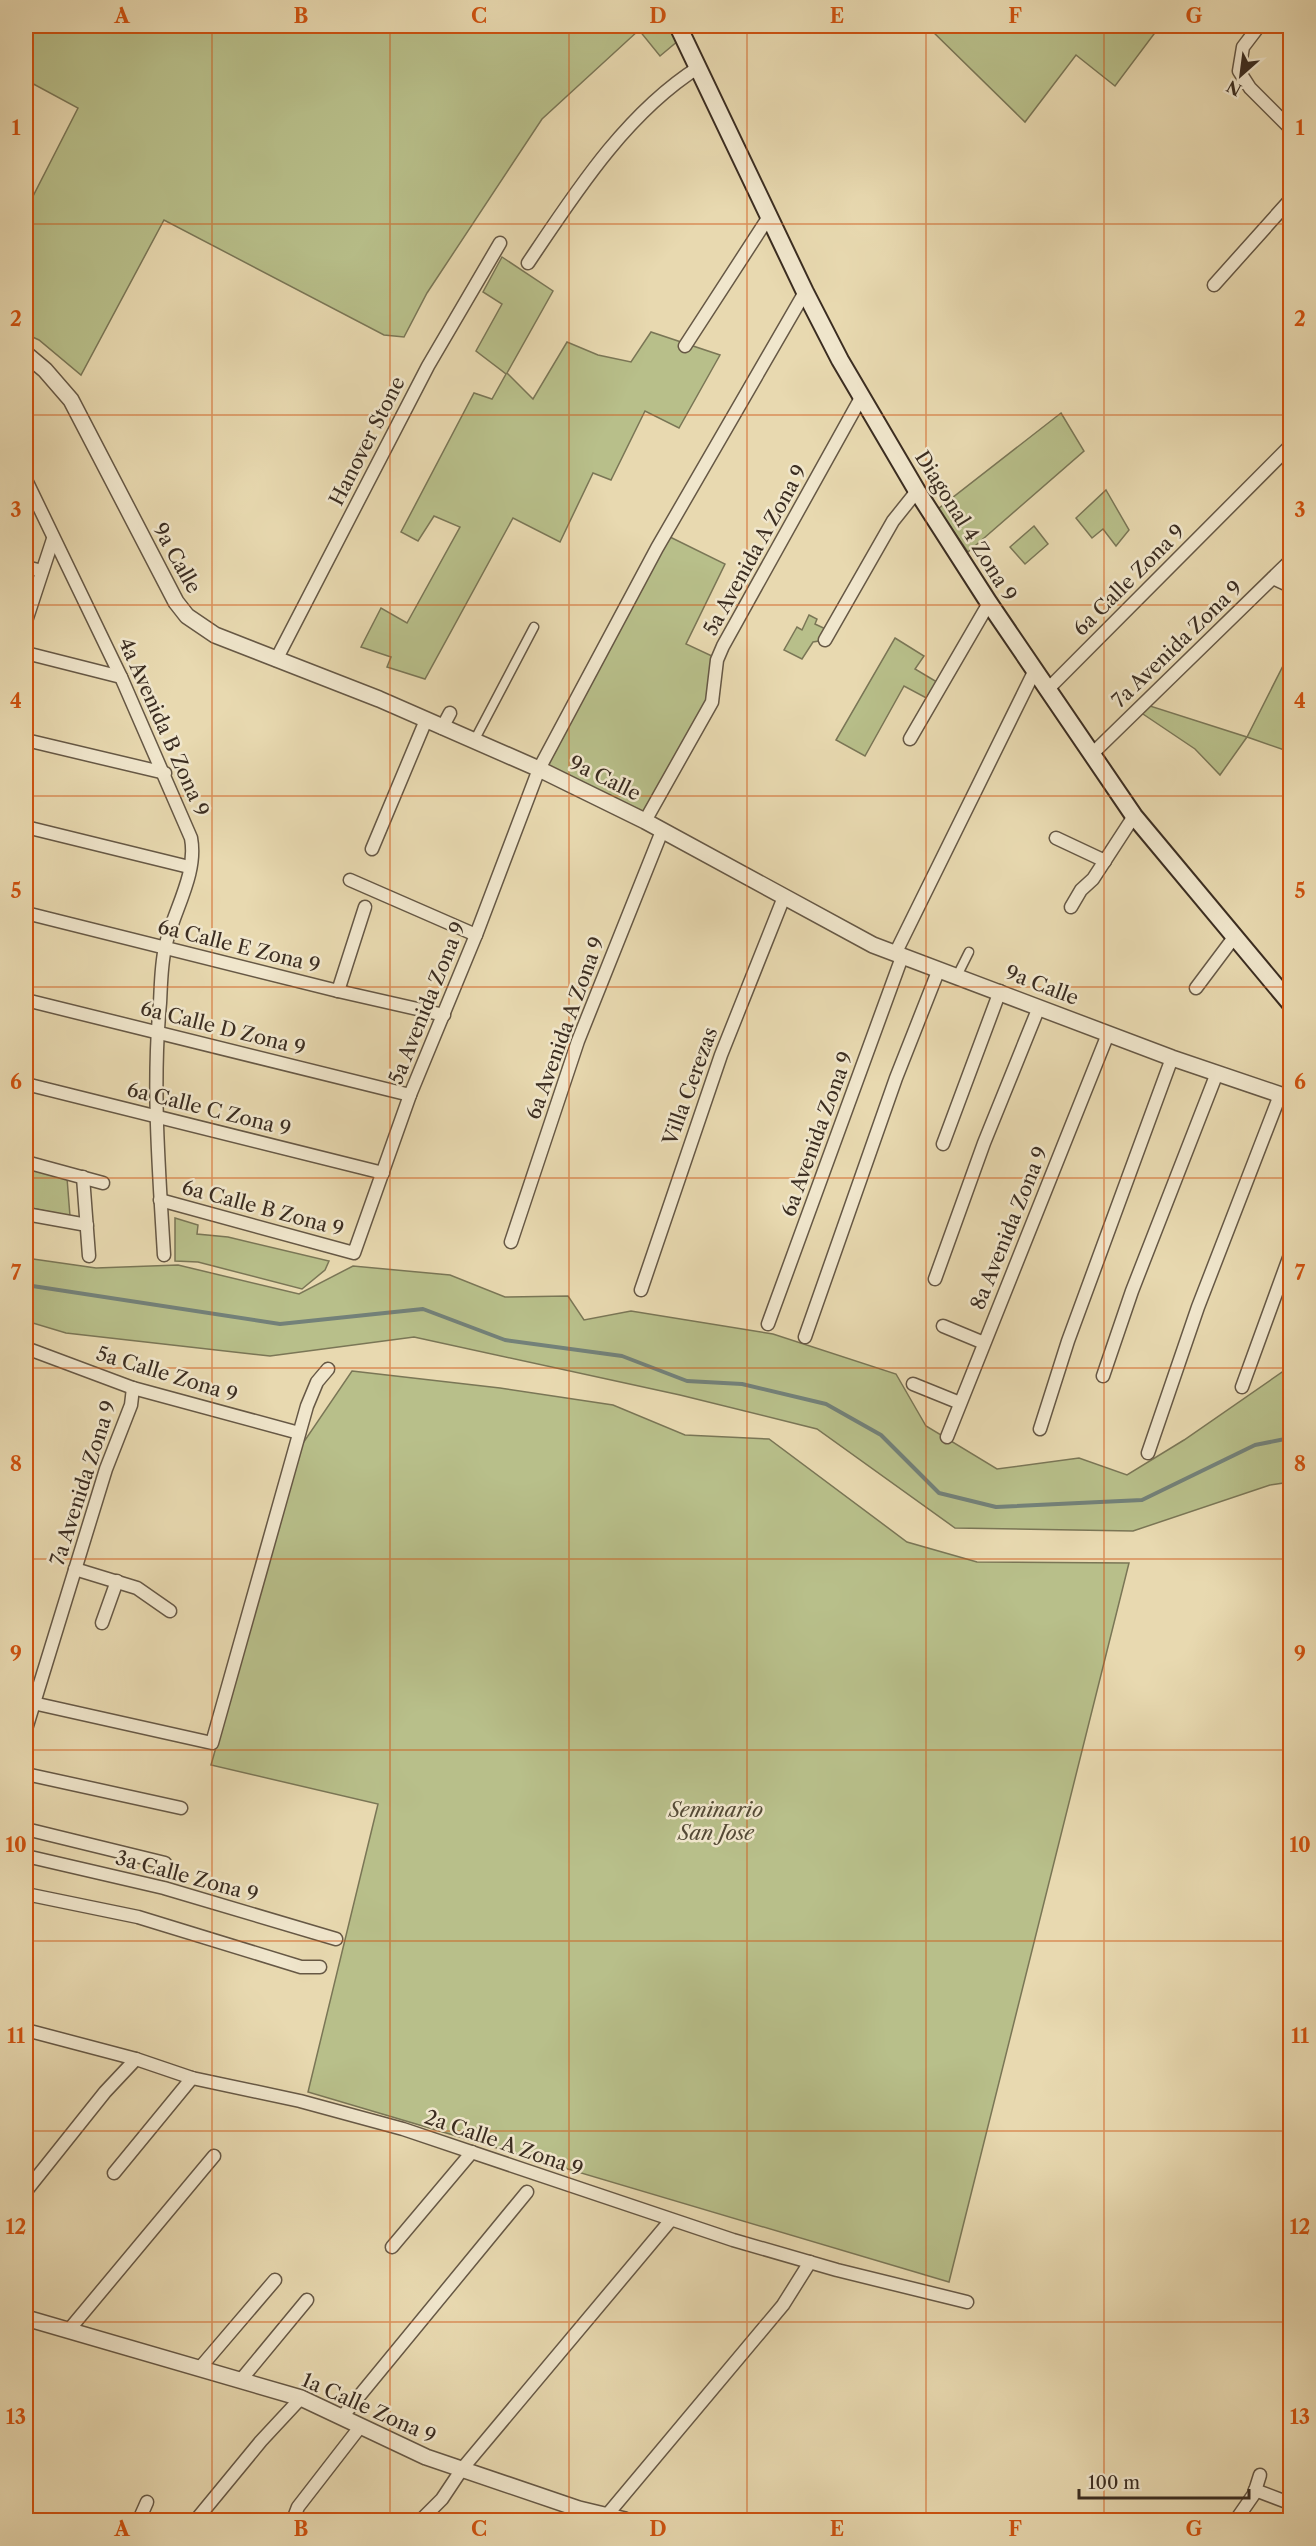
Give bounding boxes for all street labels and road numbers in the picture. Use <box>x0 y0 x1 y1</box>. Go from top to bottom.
street label: Hanover Stone <box>324 372 410 510</box>
street label: Diagonal 4 Zona 9 <box>910 447 1022 605</box>
street label: 5a Avenida A Zona 9 <box>698 460 812 640</box>
street label: 9a Calle <box>148 519 206 597</box>
street label: 6a Calle Zona 9 <box>1068 519 1190 641</box>
street label: 7a Avenida Zona 9 <box>1107 576 1247 712</box>
street label: 4a Avenida B Zona 9 <box>114 634 214 820</box>
street label: 9a Calle <box>565 750 645 806</box>
street label: 6a Calle E Zona 9 <box>155 914 323 978</box>
street label: 5a Avenida Zona 9 <box>383 918 471 1088</box>
street label: 6a Avenida A Zona 9 <box>521 934 609 1122</box>
street label: 9a Calle <box>1002 960 1082 1010</box>
street label: 6a Calle D Zona 9 <box>138 996 308 1060</box>
street label: Villa Cerezas <box>657 1024 722 1149</box>
street label: 6a Avenida Zona 9 <box>776 1048 858 1220</box>
street label: 6a Calle C Zona 9 <box>125 1077 293 1141</box>
street label: 8a Avenida Zona 9 <box>965 1143 1053 1313</box>
street label: 6a Calle B Zona 9 <box>179 1175 347 1241</box>
street label: 5a Calle Zona 9 <box>93 1341 241 1407</box>
street label: 7a Avenida Zona 9 <box>45 1398 121 1568</box>
street label: 3a Calle Zona 9 <box>113 1845 261 1907</box>
street label: 2a Calle A Zona 9 <box>422 2105 586 2181</box>
street label: 1a Calle Zona 9 <box>298 2368 440 2448</box>

